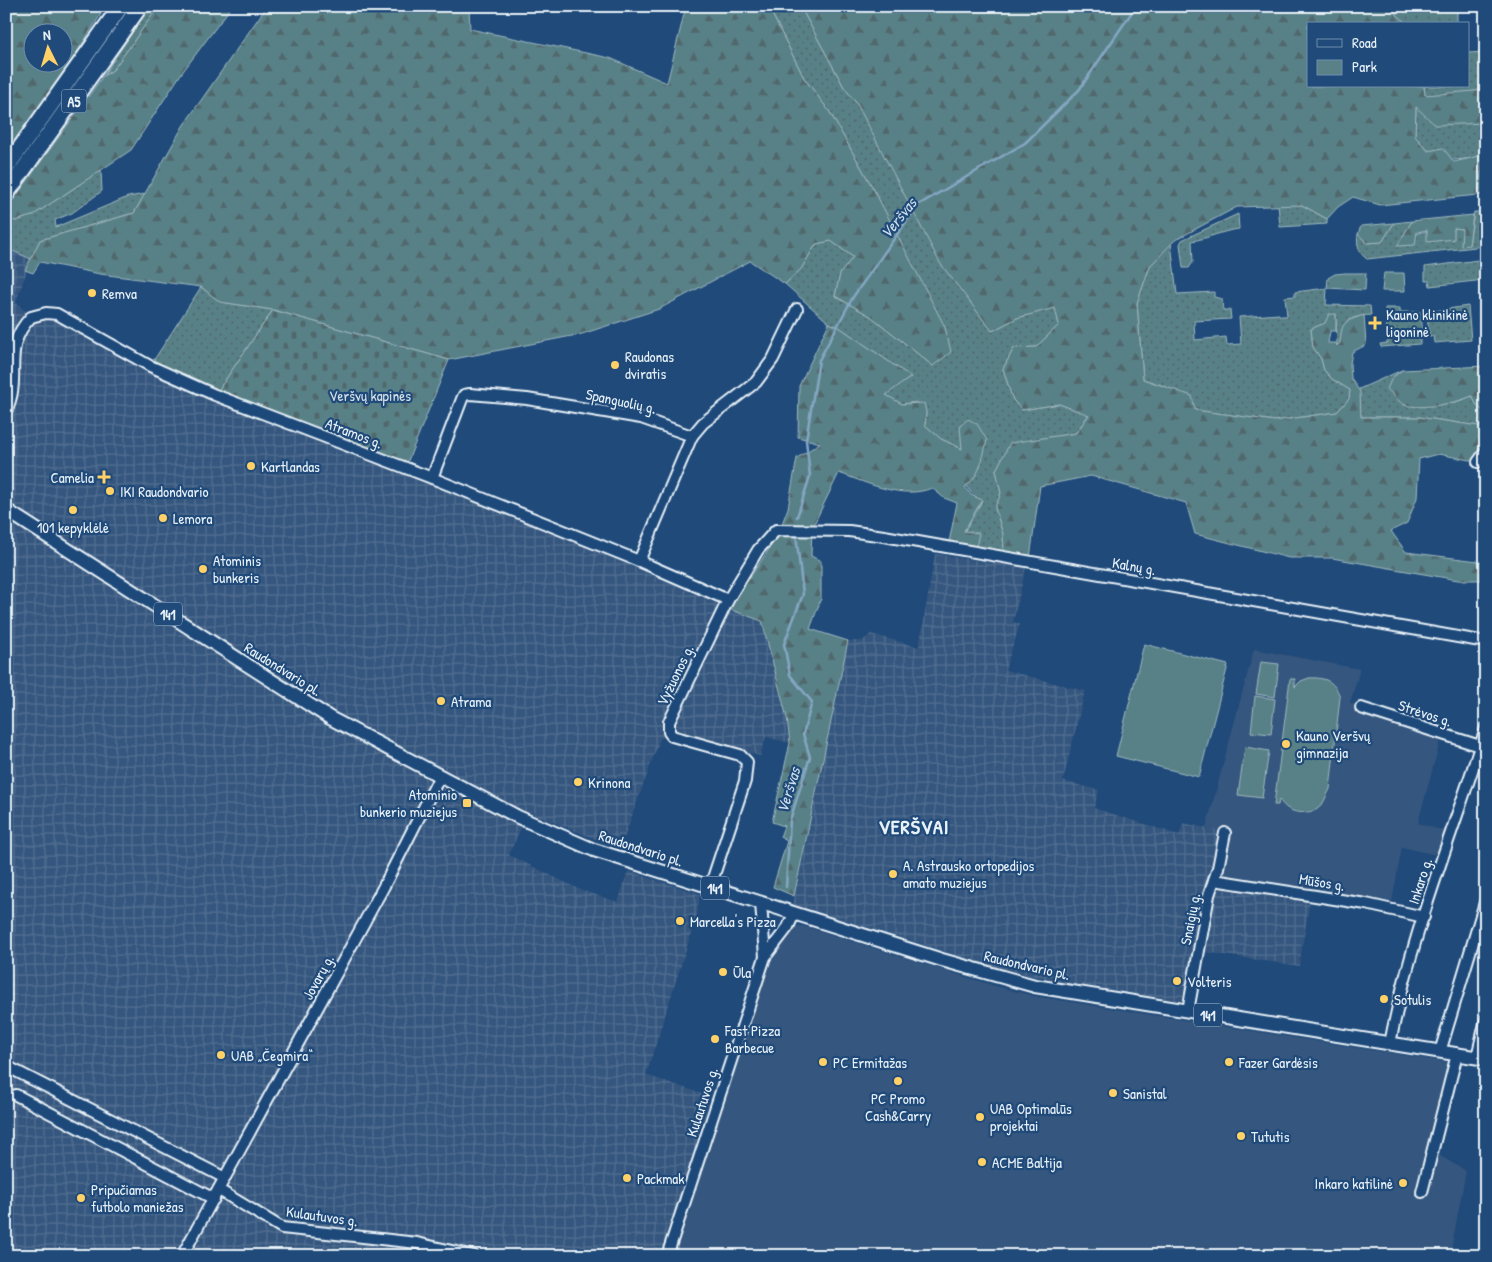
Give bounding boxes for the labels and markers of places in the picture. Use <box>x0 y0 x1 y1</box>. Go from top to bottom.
place label: Remva <box>102 283 137 304</box>
marker: Remva <box>86 287 98 299</box>
place label: Kauno klinikinė ligoninė <box>1386 304 1468 342</box>
marker: Kauno klinikinė ligoninė <box>1368 316 1382 330</box>
place label: Raudonas dviratis <box>625 346 674 384</box>
marker: Raudonas dviratis <box>609 359 621 371</box>
place label: Kartlandas <box>261 456 320 477</box>
marker: Kartlandas <box>245 460 257 472</box>
place label: Camelia <box>50 467 94 488</box>
marker: Camelia <box>98 471 110 483</box>
place label: IKI Raudondvario <box>120 481 209 502</box>
marker: IKI Raudondvario <box>104 485 116 497</box>
marker: 101 kepyklėlė <box>67 504 79 516</box>
place label: Lemora <box>173 508 213 529</box>
marker: Lemora <box>157 512 169 524</box>
place label: 101 kepyklėlė <box>37 517 109 538</box>
place label: Atominis bunkeris <box>213 550 261 588</box>
marker: Atominis bunkeris <box>197 563 209 575</box>
place label: Atrama <box>451 691 491 712</box>
marker: Atrama <box>435 695 447 707</box>
place label: Kauno Veršvų gimnazija <box>1296 725 1371 763</box>
marker: Kauno Veršvų gimnazija <box>1280 738 1292 750</box>
place label: Krinona <box>588 772 631 793</box>
marker: Krinona <box>572 776 584 788</box>
place label: Atominio bunkerio muziejus <box>360 784 457 822</box>
marker: Atominio bunkerio muziejus <box>461 797 473 809</box>
place label: A. Astrausko ortopedijos amato muziejus <box>903 855 1035 893</box>
marker: A. Astrausko ortopedijos amato muziejus <box>887 868 899 880</box>
place label: Marcella's Pizza <box>690 911 776 932</box>
marker: Marcella's Pizza <box>674 915 686 927</box>
place label: Ūla <box>733 962 751 983</box>
marker: Ūla <box>717 966 729 978</box>
place label: Volteris <box>1187 971 1232 992</box>
marker: Volteris <box>1171 975 1183 987</box>
place label: Sotulis <box>1394 989 1431 1010</box>
marker: Sotulis <box>1378 993 1390 1005</box>
place label: Fast Pizza Barbecue <box>724 1020 780 1058</box>
marker: Fast Pizza Barbecue <box>709 1033 721 1045</box>
place label: UAB „Čegmira“ <box>231 1045 313 1066</box>
marker: UAB „Čegmira“ <box>215 1049 227 1061</box>
place label: PC Ermitažas <box>833 1052 907 1073</box>
place label: Fazer Gardėsis <box>1238 1052 1318 1073</box>
marker: PC Ermitažas <box>817 1056 829 1068</box>
marker: Fazer Gardėsis <box>1223 1056 1235 1068</box>
marker: PC Promo Cash&Carry <box>892 1075 904 1087</box>
place label: Sanistal <box>1123 1083 1167 1104</box>
marker: Sanistal <box>1107 1087 1119 1099</box>
place label: PC Promo Cash&Carry <box>865 1088 931 1126</box>
place label: UAB Optimalūs projektai <box>990 1098 1072 1136</box>
marker: UAB Optimalūs projektai <box>974 1111 986 1123</box>
place label: Tututis <box>1251 1126 1290 1147</box>
marker: Tututis <box>1235 1130 1247 1142</box>
place label: ACME Baltija <box>992 1152 1062 1173</box>
marker: ACME Baltija <box>976 1156 988 1168</box>
place label: Packmak <box>637 1168 684 1189</box>
marker: Packmak <box>621 1172 633 1184</box>
place label: Inkaro katilinė <box>1315 1173 1393 1194</box>
marker: Inkaro katilinė <box>1397 1177 1409 1189</box>
place label: Pripučiamas futbolo maniežas <box>91 1179 184 1217</box>
marker: Pripučiamas futbolo maniežas <box>75 1192 87 1204</box>

